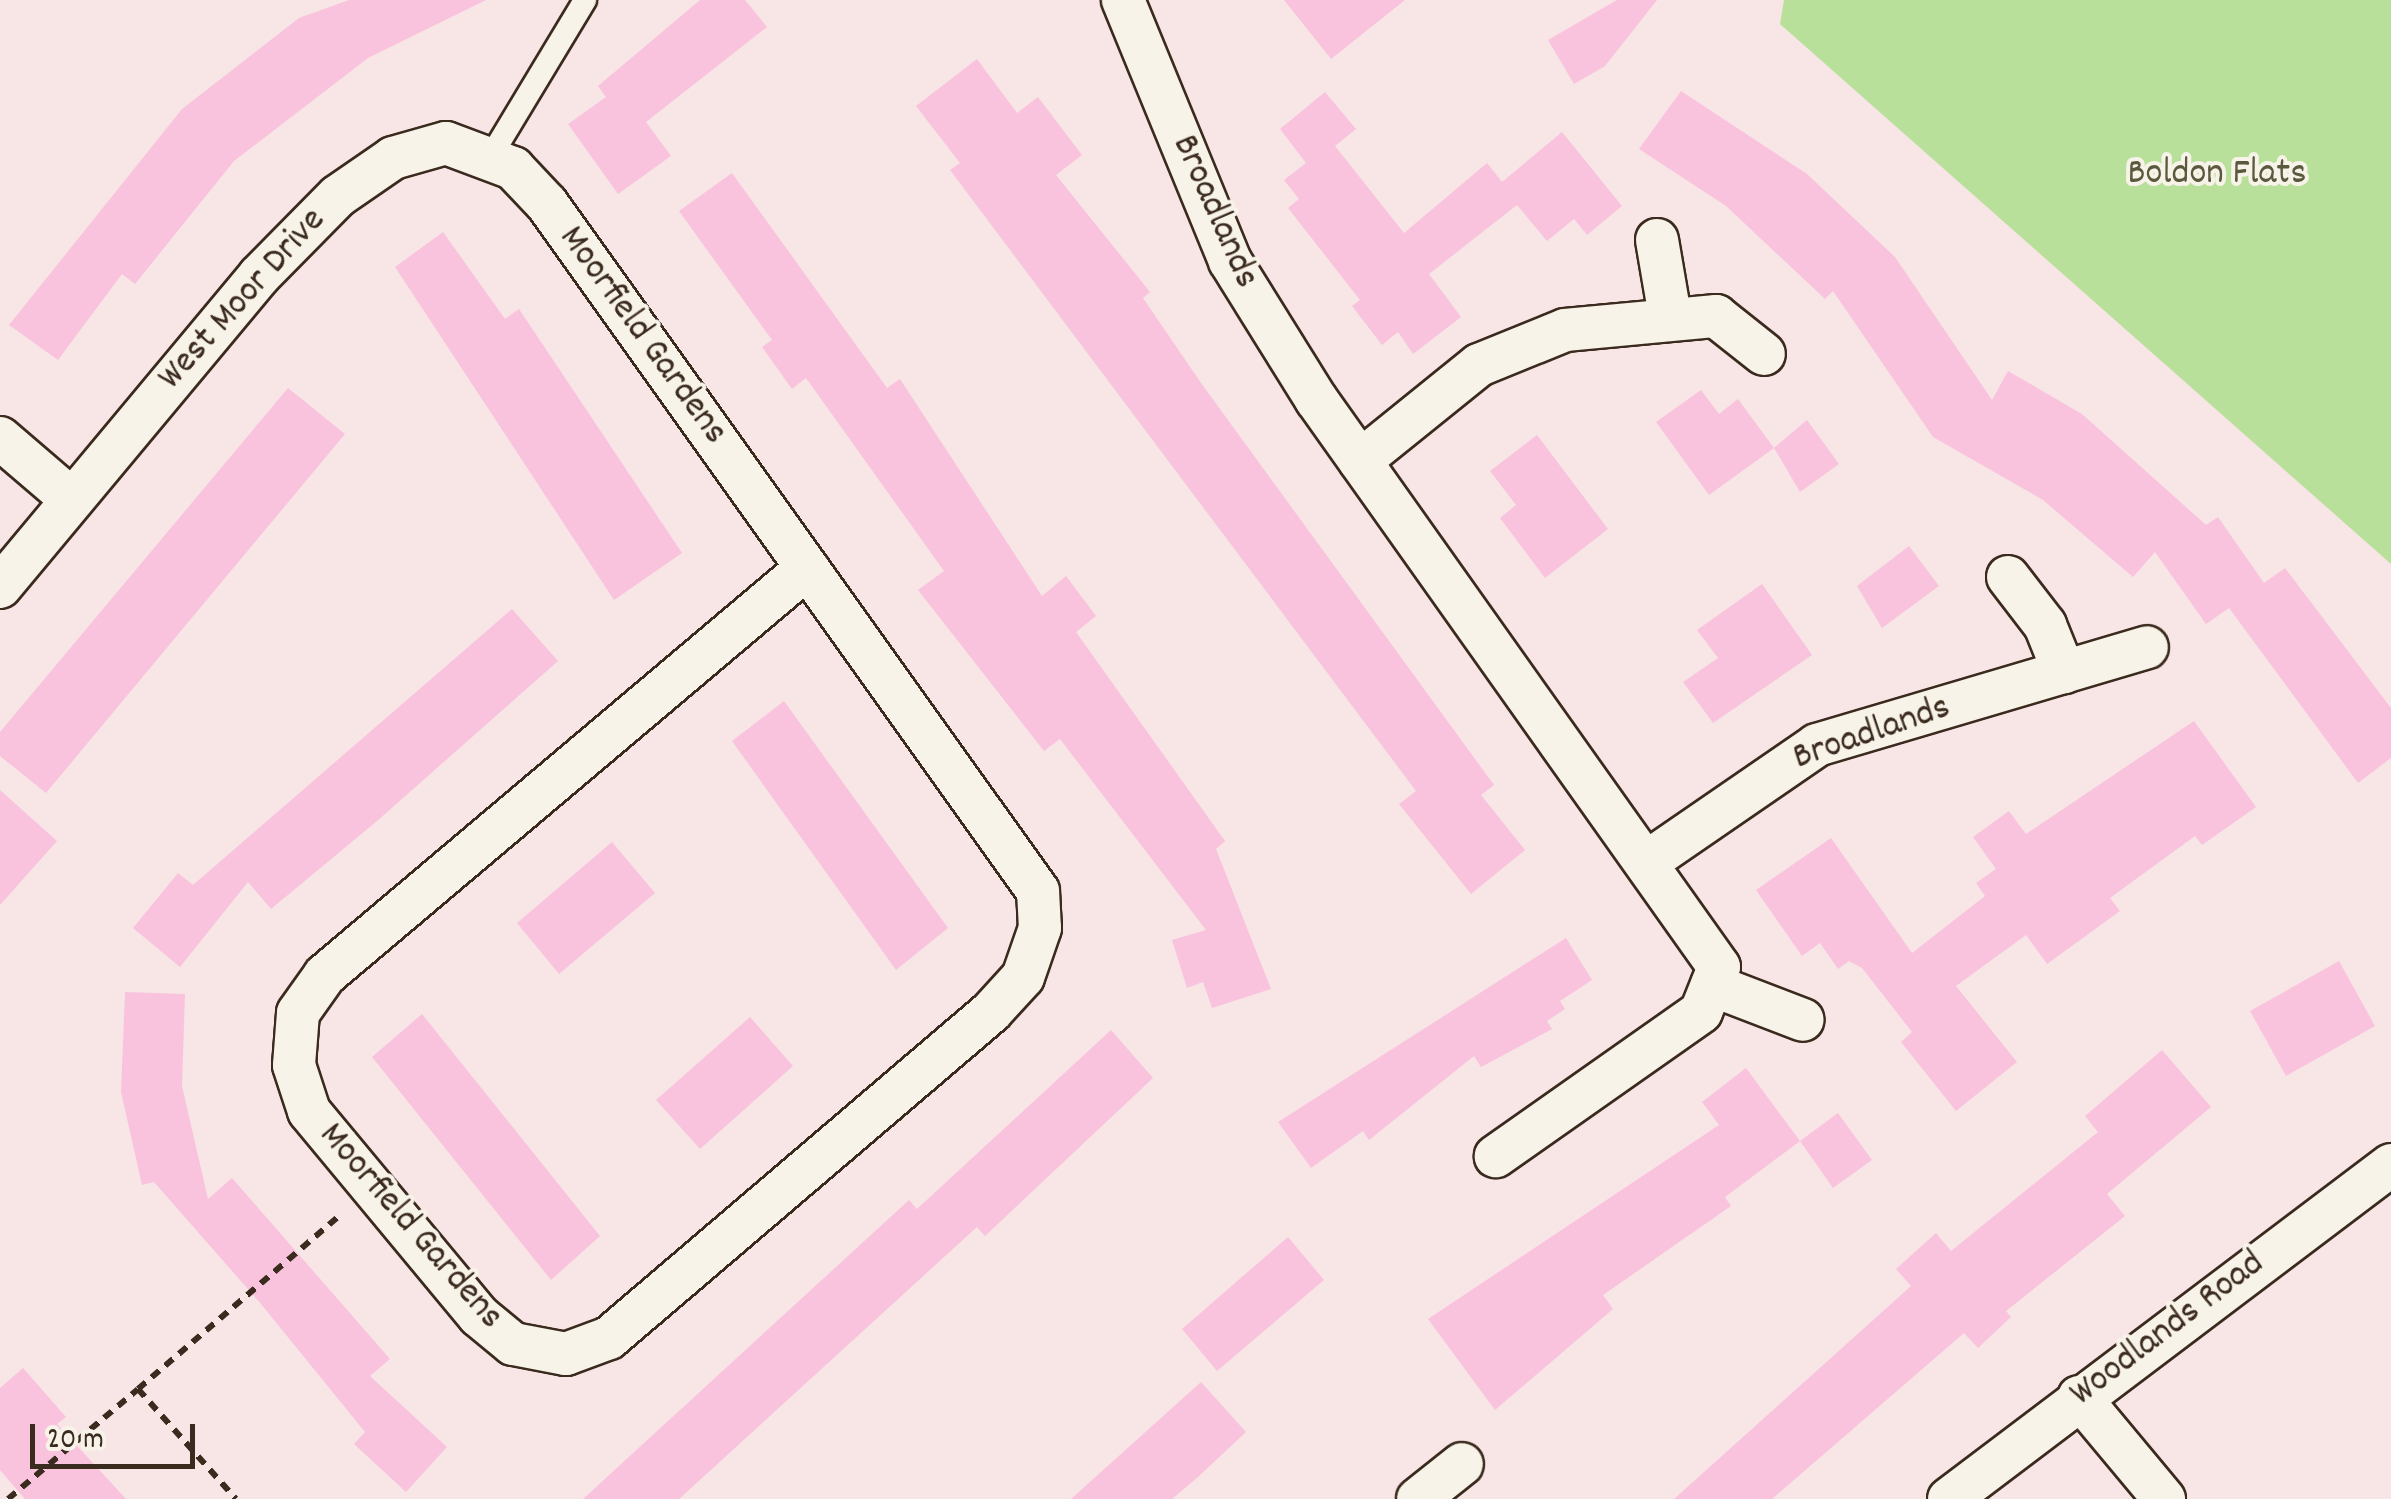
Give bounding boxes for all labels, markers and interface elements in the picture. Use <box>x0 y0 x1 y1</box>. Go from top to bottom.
street label: Broadlands <box>1160 128 1268 296</box>
park label: Boldon Flats <box>2128 152 2306 198</box>
street label: West Moor Drive <box>149 200 337 400</box>
street label: Moorfield Gardens <box>547 218 737 454</box>
street label: Broadlands <box>1788 686 1956 782</box>
street label: Moorfield Gardens <box>308 1114 512 1340</box>
street label: Woodlands Road <box>2062 1242 2274 1418</box>
scale bar <box>35 1404 200 1466</box>
text: 20 m <box>47 1420 104 1463</box>

